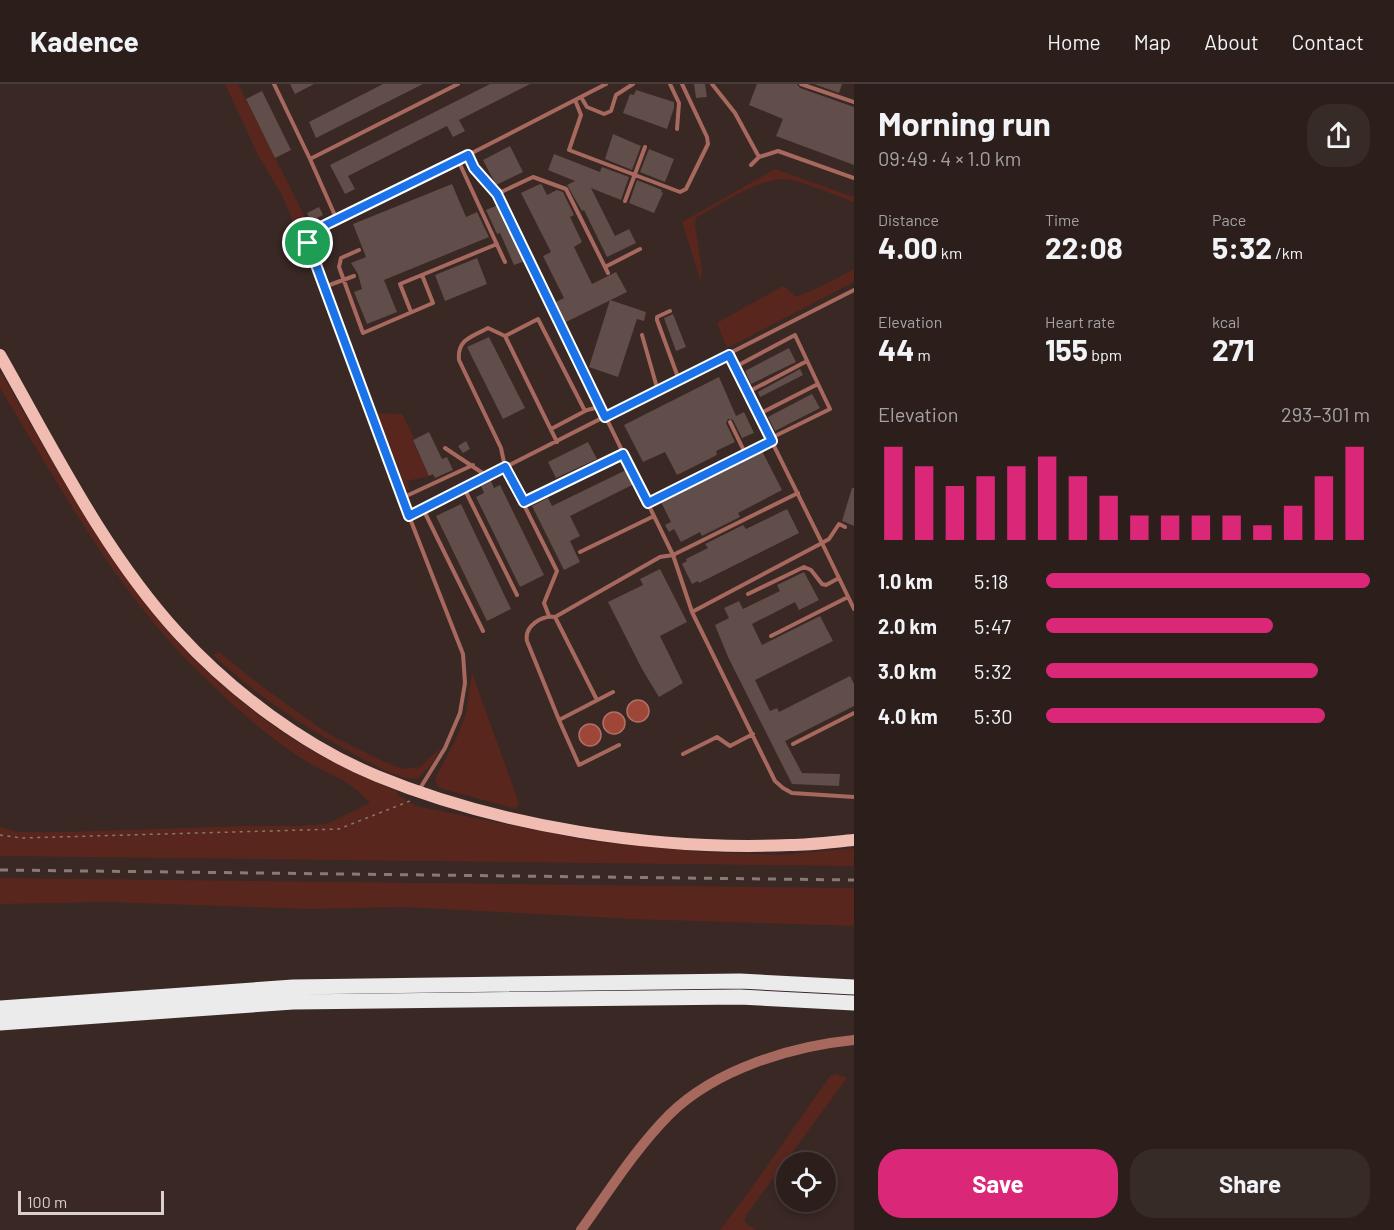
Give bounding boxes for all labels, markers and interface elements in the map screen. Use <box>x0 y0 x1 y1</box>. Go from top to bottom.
text: Kadence <box>30 24 139 58</box>
text: Home <box>1047 29 1101 54</box>
text: Map <box>1134 29 1171 54</box>
text: About <box>1204 29 1259 54</box>
text: Contact <box>1292 29 1364 54</box>
text: Morning run <box>878 103 1051 143</box>
button: share <box>1307 104 1370 167</box>
text: 09:49 · 4 × 1.0 km <box>878 146 1021 170</box>
text: Distance <box>878 210 939 229</box>
text: Time <box>1045 210 1080 229</box>
text: Pace <box>1212 210 1246 229</box>
pin <box>282 217 333 268</box>
icon: arrive <box>291 226 324 259</box>
text: 4.00 <box>878 229 938 265</box>
text: 22:08 <box>1045 229 1123 265</box>
text: 5:32 <box>1212 229 1272 265</box>
text: km <box>938 243 962 262</box>
text: /km <box>1272 243 1303 262</box>
text: Elevation <box>878 312 942 331</box>
text: Heart rate <box>1045 312 1115 331</box>
text: kcal <box>1212 312 1240 331</box>
text: 44 <box>878 331 914 367</box>
text: 155 <box>1045 331 1088 367</box>
text: 271 <box>1212 331 1255 367</box>
text: m <box>914 345 931 364</box>
text: bpm <box>1088 345 1122 364</box>
text: Elevation <box>878 402 959 426</box>
text: 293–301 m <box>1281 402 1370 426</box>
text: 1.0 km <box>878 569 933 593</box>
text: 5:18 <box>974 569 1008 593</box>
text: 2.0 km <box>878 614 937 638</box>
text: 5:47 <box>974 614 1011 638</box>
text: 3.0 km <box>878 659 936 683</box>
text: 5:32 <box>974 659 1012 683</box>
text: 4.0 km <box>878 704 938 728</box>
text: 5:30 <box>974 704 1013 728</box>
button: Save <box>878 1149 1118 1218</box>
button: Share <box>1130 1149 1370 1218</box>
map controls <box>776 1152 836 1212</box>
button: locate <box>776 1152 836 1212</box>
scale bar <box>18 1188 164 1216</box>
text: 100 m <box>27 1192 67 1211</box>

